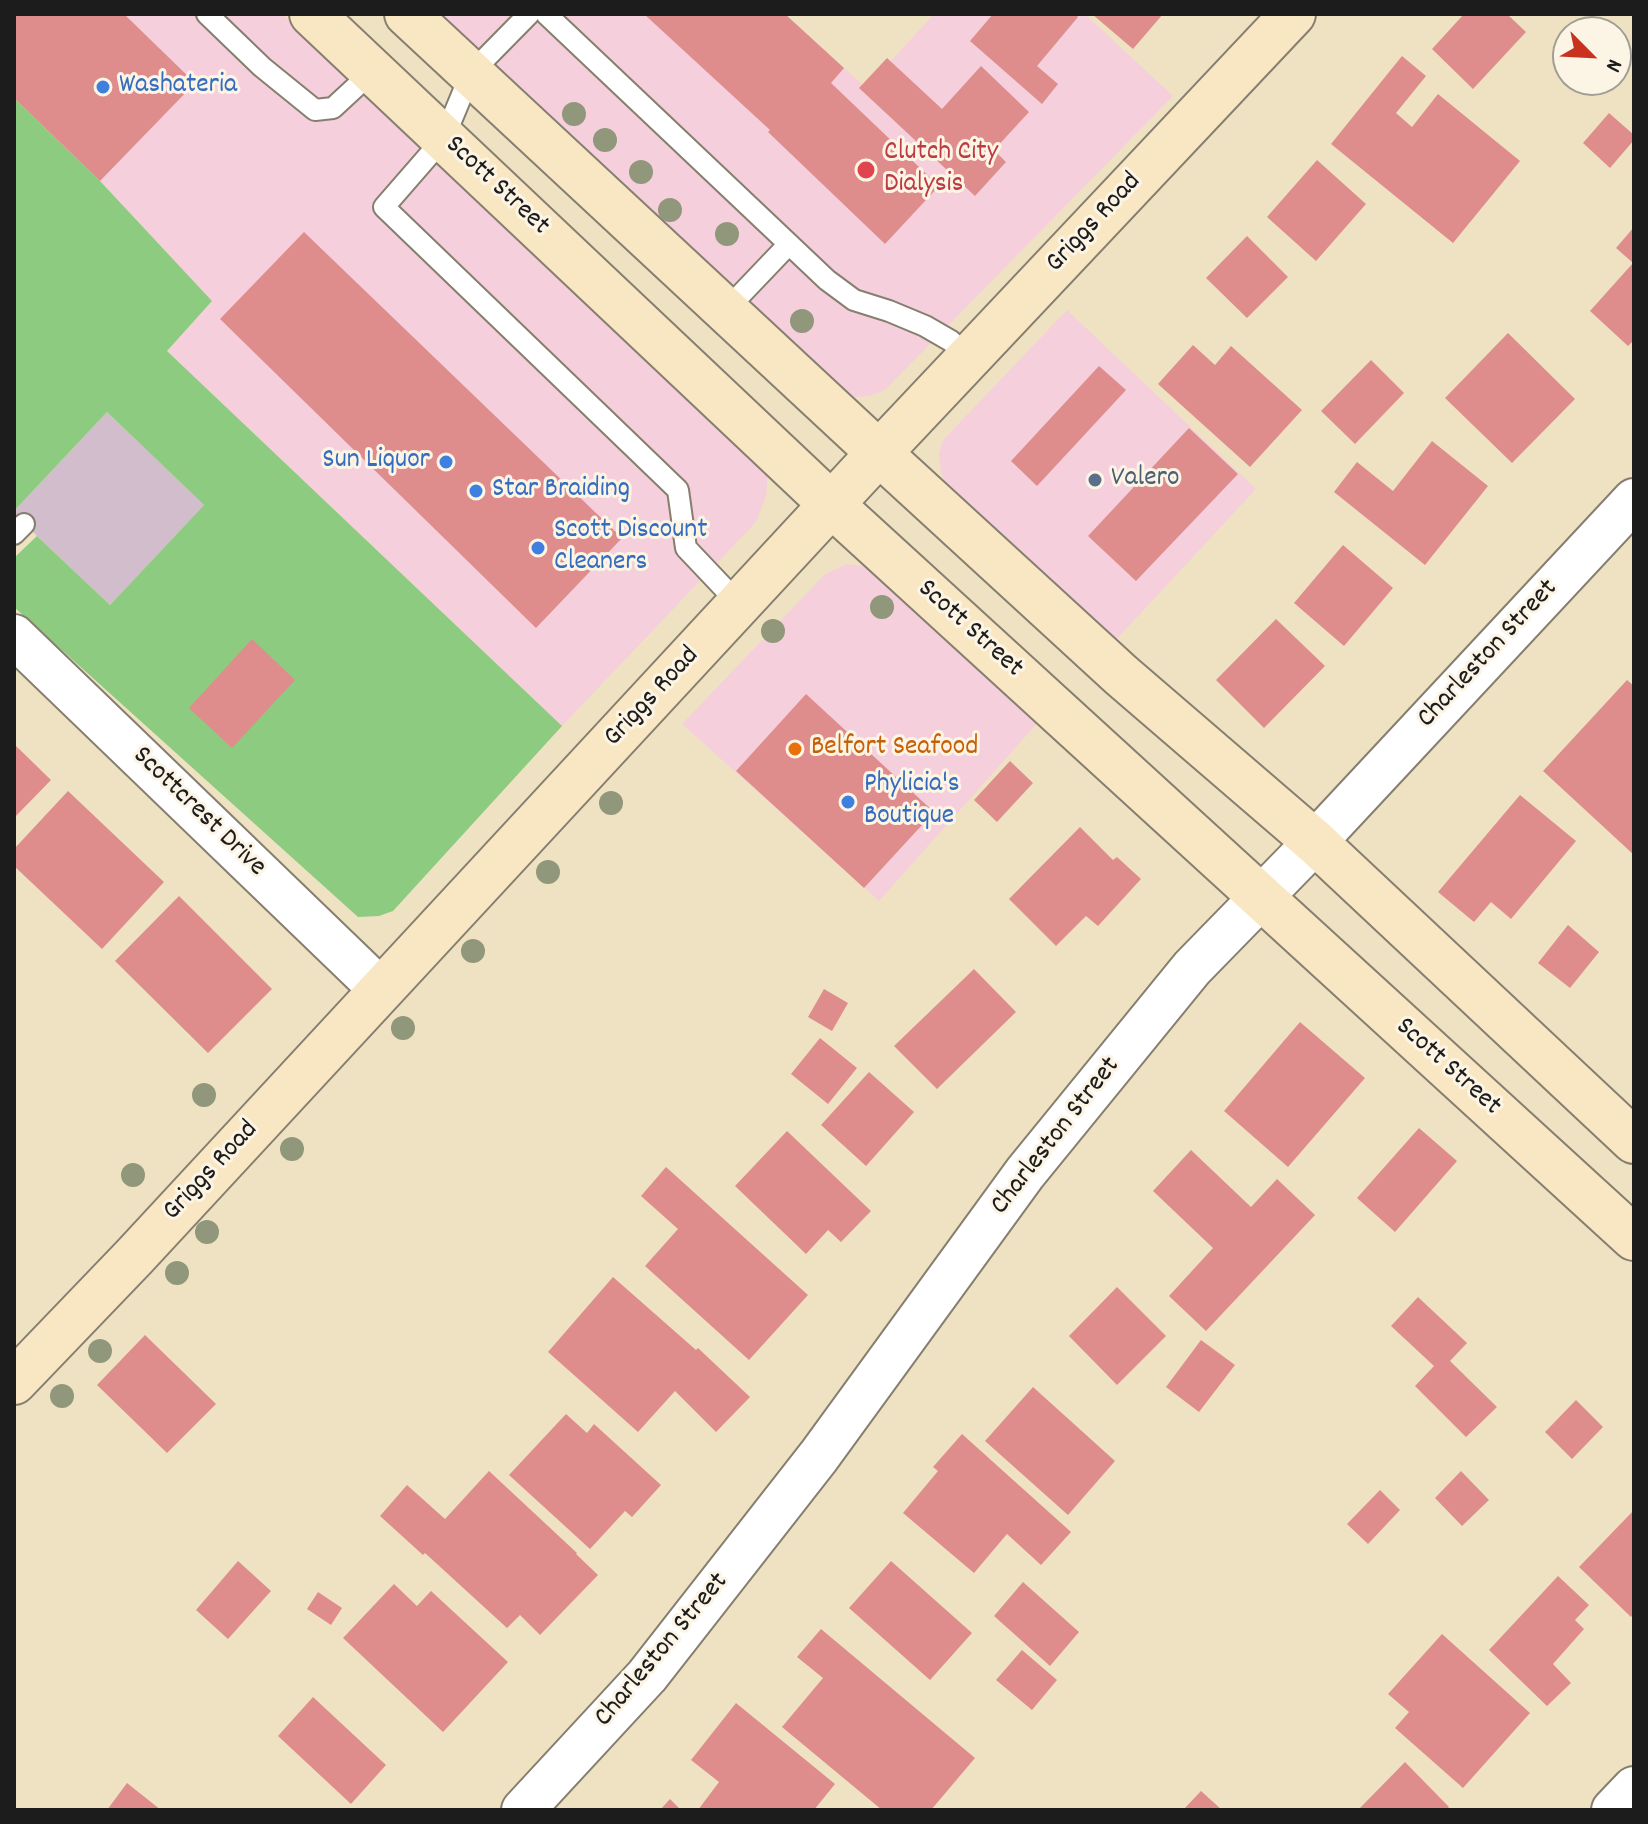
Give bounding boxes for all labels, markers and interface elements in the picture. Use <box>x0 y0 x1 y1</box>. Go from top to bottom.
north arrow <box>1552 16 1632 96</box>
text: N <box>1596 54 1629 76</box>
place label: Washateria <box>119 70 237 104</box>
marker: Washateria <box>94 78 112 96</box>
street label: Scott Street <box>437 130 555 244</box>
place label: Clutch City Dialysis <box>884 137 998 203</box>
marker: Clutch City Dialysis <box>855 159 877 181</box>
street label: Griggs Road <box>1040 167 1150 281</box>
place label: Sun Liquor <box>322 445 430 479</box>
marker: Sun Liquor <box>437 453 455 471</box>
place label: Valero <box>1111 463 1179 497</box>
marker: Valero <box>1086 471 1104 489</box>
place label: Star Braiding <box>492 474 630 508</box>
marker: Star Braiding <box>467 482 485 500</box>
place label: Scott Discount Cleaners <box>554 515 708 581</box>
marker: Scott Discount Cleaners <box>529 539 547 557</box>
street label: Scott Street <box>909 574 1029 686</box>
street label: Charleston Street <box>1412 574 1566 736</box>
street label: Griggs Road <box>598 641 708 755</box>
place label: Belfort Seafood <box>811 732 978 766</box>
marker: Belfort Seafood <box>786 740 804 758</box>
street label: Scottcrest Drive <box>124 741 272 885</box>
place label: Phylicia's Boutique <box>864 769 959 835</box>
marker: Phylicia's Boutique <box>839 793 857 811</box>
street label: Scott Street <box>1387 1012 1507 1124</box>
street label: Charleston Street <box>985 1051 1129 1223</box>
street label: Griggs Road <box>157 1115 267 1229</box>
street label: Charleston Street <box>589 1567 737 1735</box>

